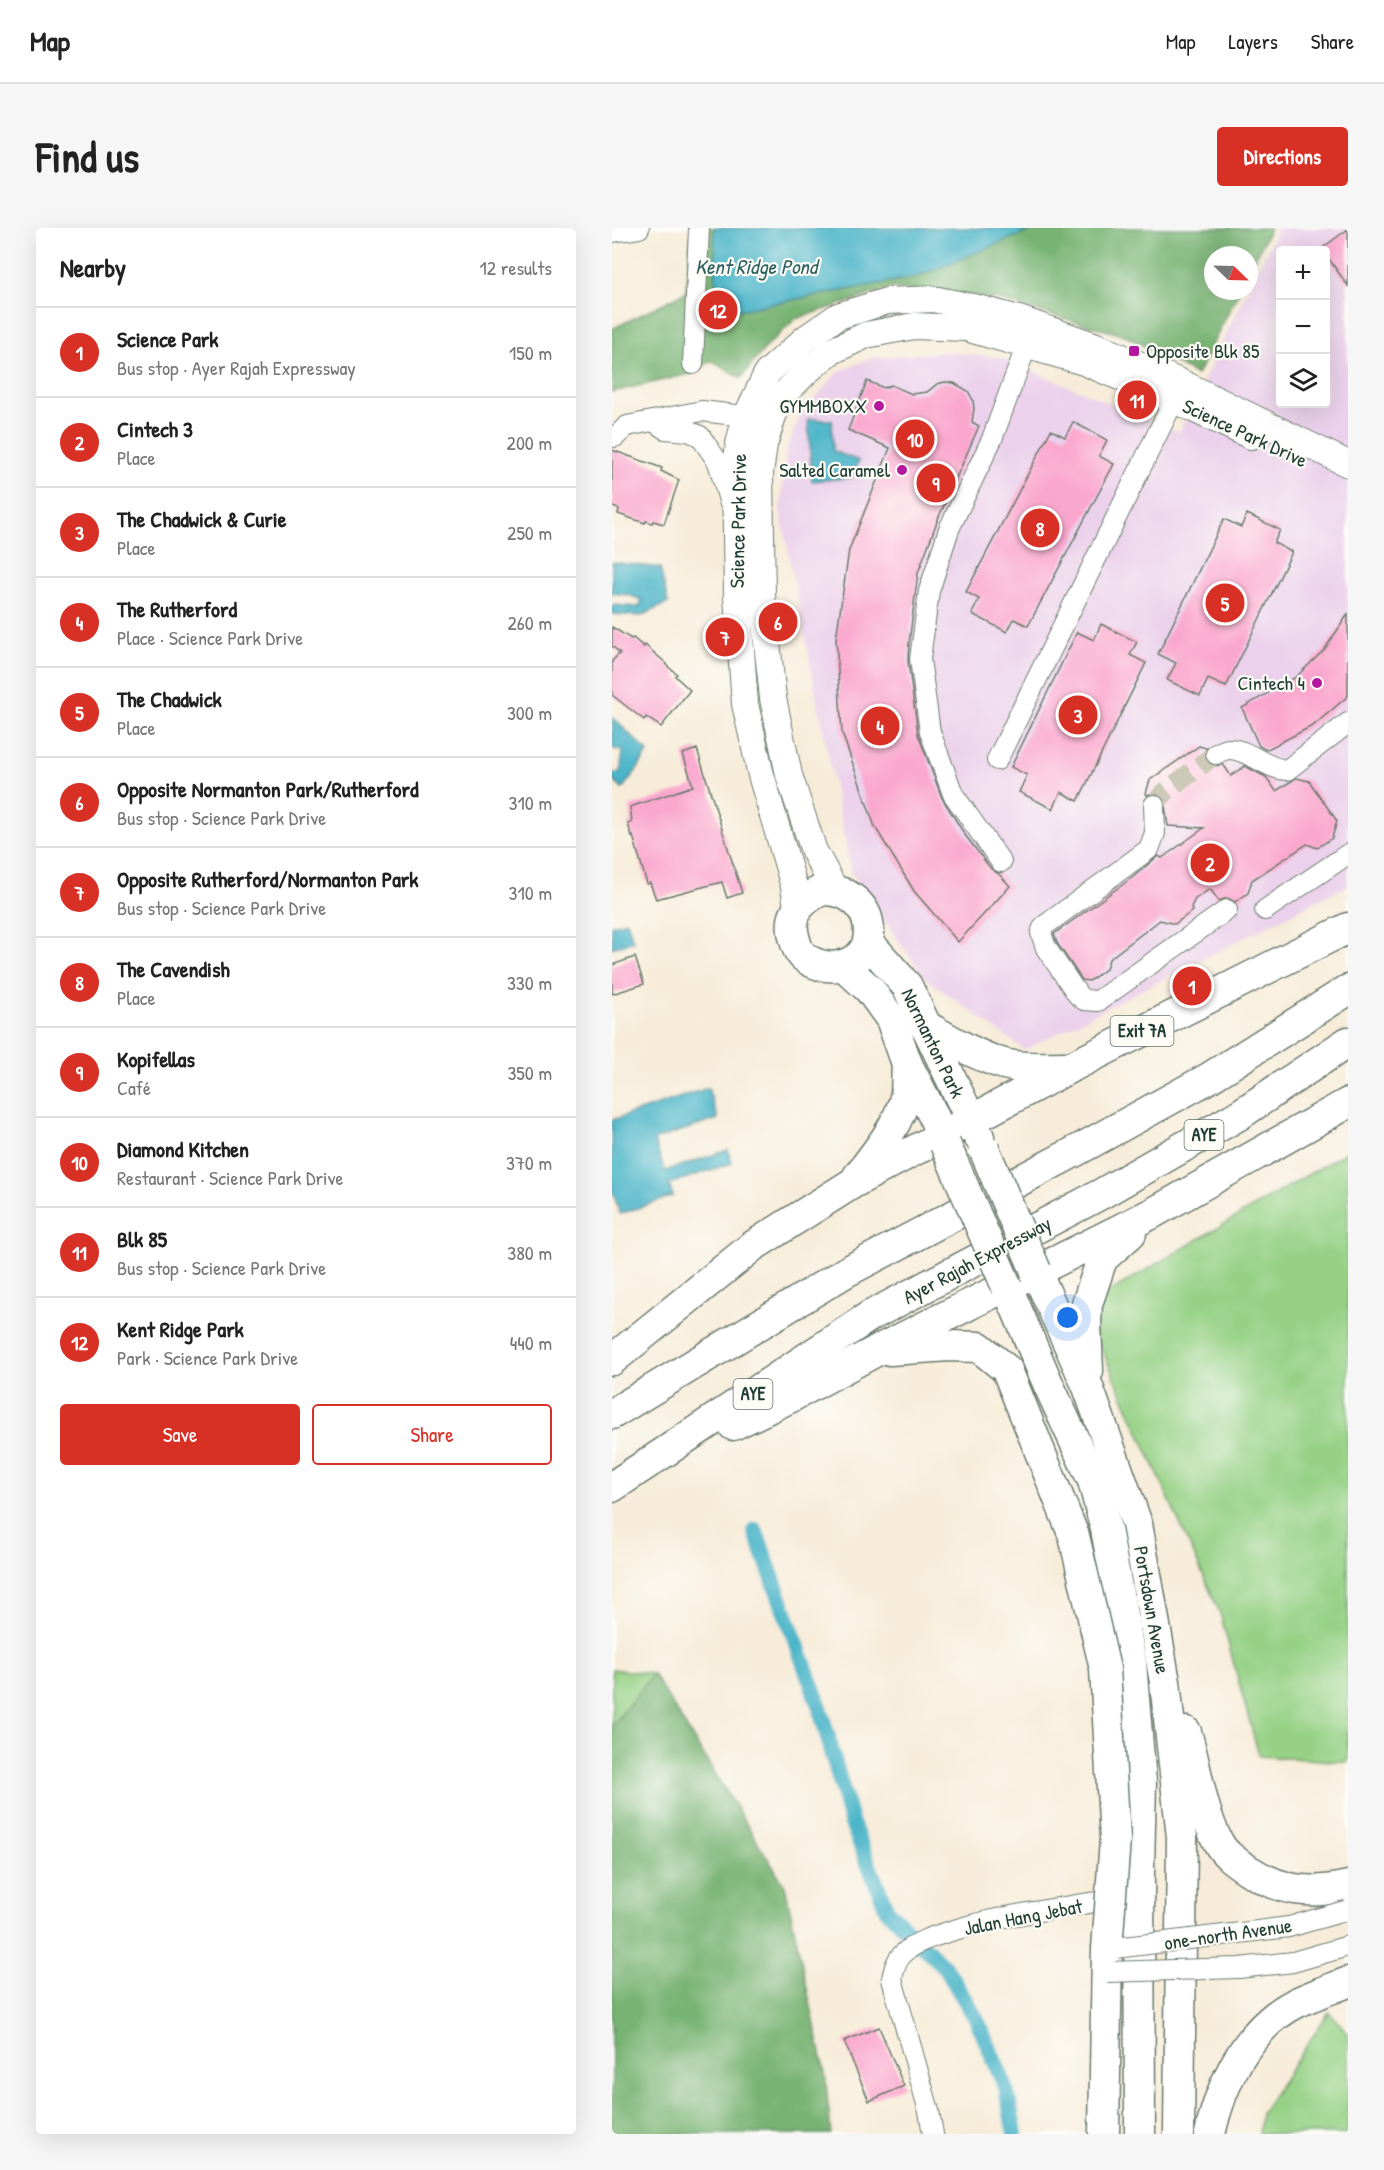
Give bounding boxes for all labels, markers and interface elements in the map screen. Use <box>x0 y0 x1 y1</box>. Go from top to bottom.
text: Map <box>30 22 70 60</box>
text: Map <box>1166 27 1195 56</box>
text: Layers <box>1228 27 1278 56</box>
text: Share <box>1311 27 1354 56</box>
button: Directions <box>1217 127 1348 186</box>
text: Find us <box>36 128 139 185</box>
north arrow <box>1204 246 1258 300</box>
map controls <box>1276 246 1330 408</box>
button: + <box>1276 246 1330 300</box>
text: Nearby <box>60 250 126 285</box>
water label: Kent Ridge Pond <box>695 252 821 281</box>
text: 12 results <box>480 254 552 281</box>
pin: 12 <box>698 288 738 332</box>
button: − <box>1276 300 1330 354</box>
text: Science Park <box>117 324 218 354</box>
place label: Opposite Blk 85 <box>1146 337 1260 364</box>
text: 1 <box>76 339 83 366</box>
text: 150 m <box>509 339 552 366</box>
marker: Opposite Blk 85 <box>1127 344 1141 358</box>
text: Bus stop · Ayer Rajah Expressway <box>117 354 356 381</box>
button: layers <box>1276 354 1330 408</box>
pin: 11 <box>1118 378 1156 423</box>
place label: GYMMBOXX <box>779 392 867 419</box>
street label: Science Park Drive <box>1179 392 1312 473</box>
marker: GYMMBOXX <box>872 399 886 413</box>
text: Cintech 3 <box>117 414 193 444</box>
pin: 10 <box>896 416 934 462</box>
text: 2 <box>75 429 84 456</box>
text: 200 m <box>507 429 552 456</box>
text: Place <box>117 444 156 471</box>
street label: Science Park Drive <box>723 454 752 588</box>
place label: Salted Caramel <box>779 456 891 483</box>
pin: 9 <box>916 460 956 506</box>
marker: Salted Caramel <box>895 463 909 477</box>
text: The Chadwick & Curie <box>117 504 286 534</box>
pin: 8 <box>1020 506 1060 550</box>
text: 3 <box>75 519 84 546</box>
text: 250 m <box>507 519 552 546</box>
text: Place <box>117 534 156 561</box>
pin: 5 <box>1206 580 1244 626</box>
text: The Rutherford <box>117 594 237 624</box>
pin: 6 <box>758 600 798 644</box>
text: 4 <box>76 609 83 636</box>
text: 260 m <box>508 609 552 636</box>
pin: 7 <box>706 614 744 660</box>
text: Place · Science Park Drive <box>117 624 303 651</box>
place label: Cintech 4 <box>1237 669 1305 696</box>
marker: Cintech 4 <box>1310 676 1324 690</box>
text: The Chadwick <box>117 684 222 714</box>
pin: 3 <box>1058 692 1098 738</box>
text: 5 <box>75 699 84 726</box>
text: 300 m <box>507 699 552 726</box>
pin: 4 <box>860 704 900 748</box>
text: Place <box>117 714 156 741</box>
text: Opposite Normanton Park/Rutherford <box>117 774 418 804</box>
text: 6 <box>76 789 83 816</box>
text: 310 m <box>509 789 552 816</box>
text: Bus stop · Science Park Drive <box>117 804 326 831</box>
pin: 2 <box>1190 840 1230 886</box>
text: Opposite Rutherford/Normanton Park <box>117 864 418 894</box>
text: 7 <box>75 879 84 906</box>
text: 310 m <box>509 879 552 906</box>
text: Bus stop · Science Park Drive <box>117 894 326 921</box>
text: The Cavendish <box>117 954 230 984</box>
pin: 1 <box>1172 964 1212 1008</box>
text: 8 <box>75 969 84 996</box>
text: 330 m <box>507 969 552 996</box>
street label: Normanton Park <box>895 983 972 1102</box>
text: Place <box>117 984 156 1011</box>
road number: Exit 7A <box>1110 1016 1174 1046</box>
text: Kopifellas <box>117 1044 195 1074</box>
text: 9 <box>76 1059 83 1086</box>
text: 350 m <box>507 1059 552 1086</box>
text: Café <box>117 1074 151 1101</box>
road number: AYE <box>1184 1120 1224 1150</box>
text: Diamond Kitchen <box>117 1134 249 1164</box>
text: 10 <box>71 1149 88 1176</box>
text: 370 m <box>506 1149 552 1176</box>
text: Restaurant · Science Park Drive <box>117 1164 344 1191</box>
street label: Ayer Rajah Expressway <box>898 1209 1055 1310</box>
text: Blk 85 <box>117 1224 167 1254</box>
text: 11 <box>72 1239 87 1266</box>
text: 380 m <box>507 1239 552 1266</box>
text: Bus stop · Science Park Drive <box>117 1254 326 1281</box>
your location <box>1053 1303 1082 1332</box>
text: Kent Ridge Park <box>117 1314 244 1344</box>
text: 12 <box>71 1329 88 1356</box>
text: 440 m <box>510 1329 552 1356</box>
text: Park · Science Park Drive <box>117 1344 298 1371</box>
road number: AYE <box>734 1379 772 1409</box>
button: Save <box>60 1404 300 1465</box>
button: Share <box>312 1404 552 1465</box>
street label: Portsdown Avenue <box>1128 1544 1177 1676</box>
street label: Jalan Hang Jebat <box>961 1892 1086 1941</box>
street label: one-north Avenue <box>1162 1911 1293 1956</box>

